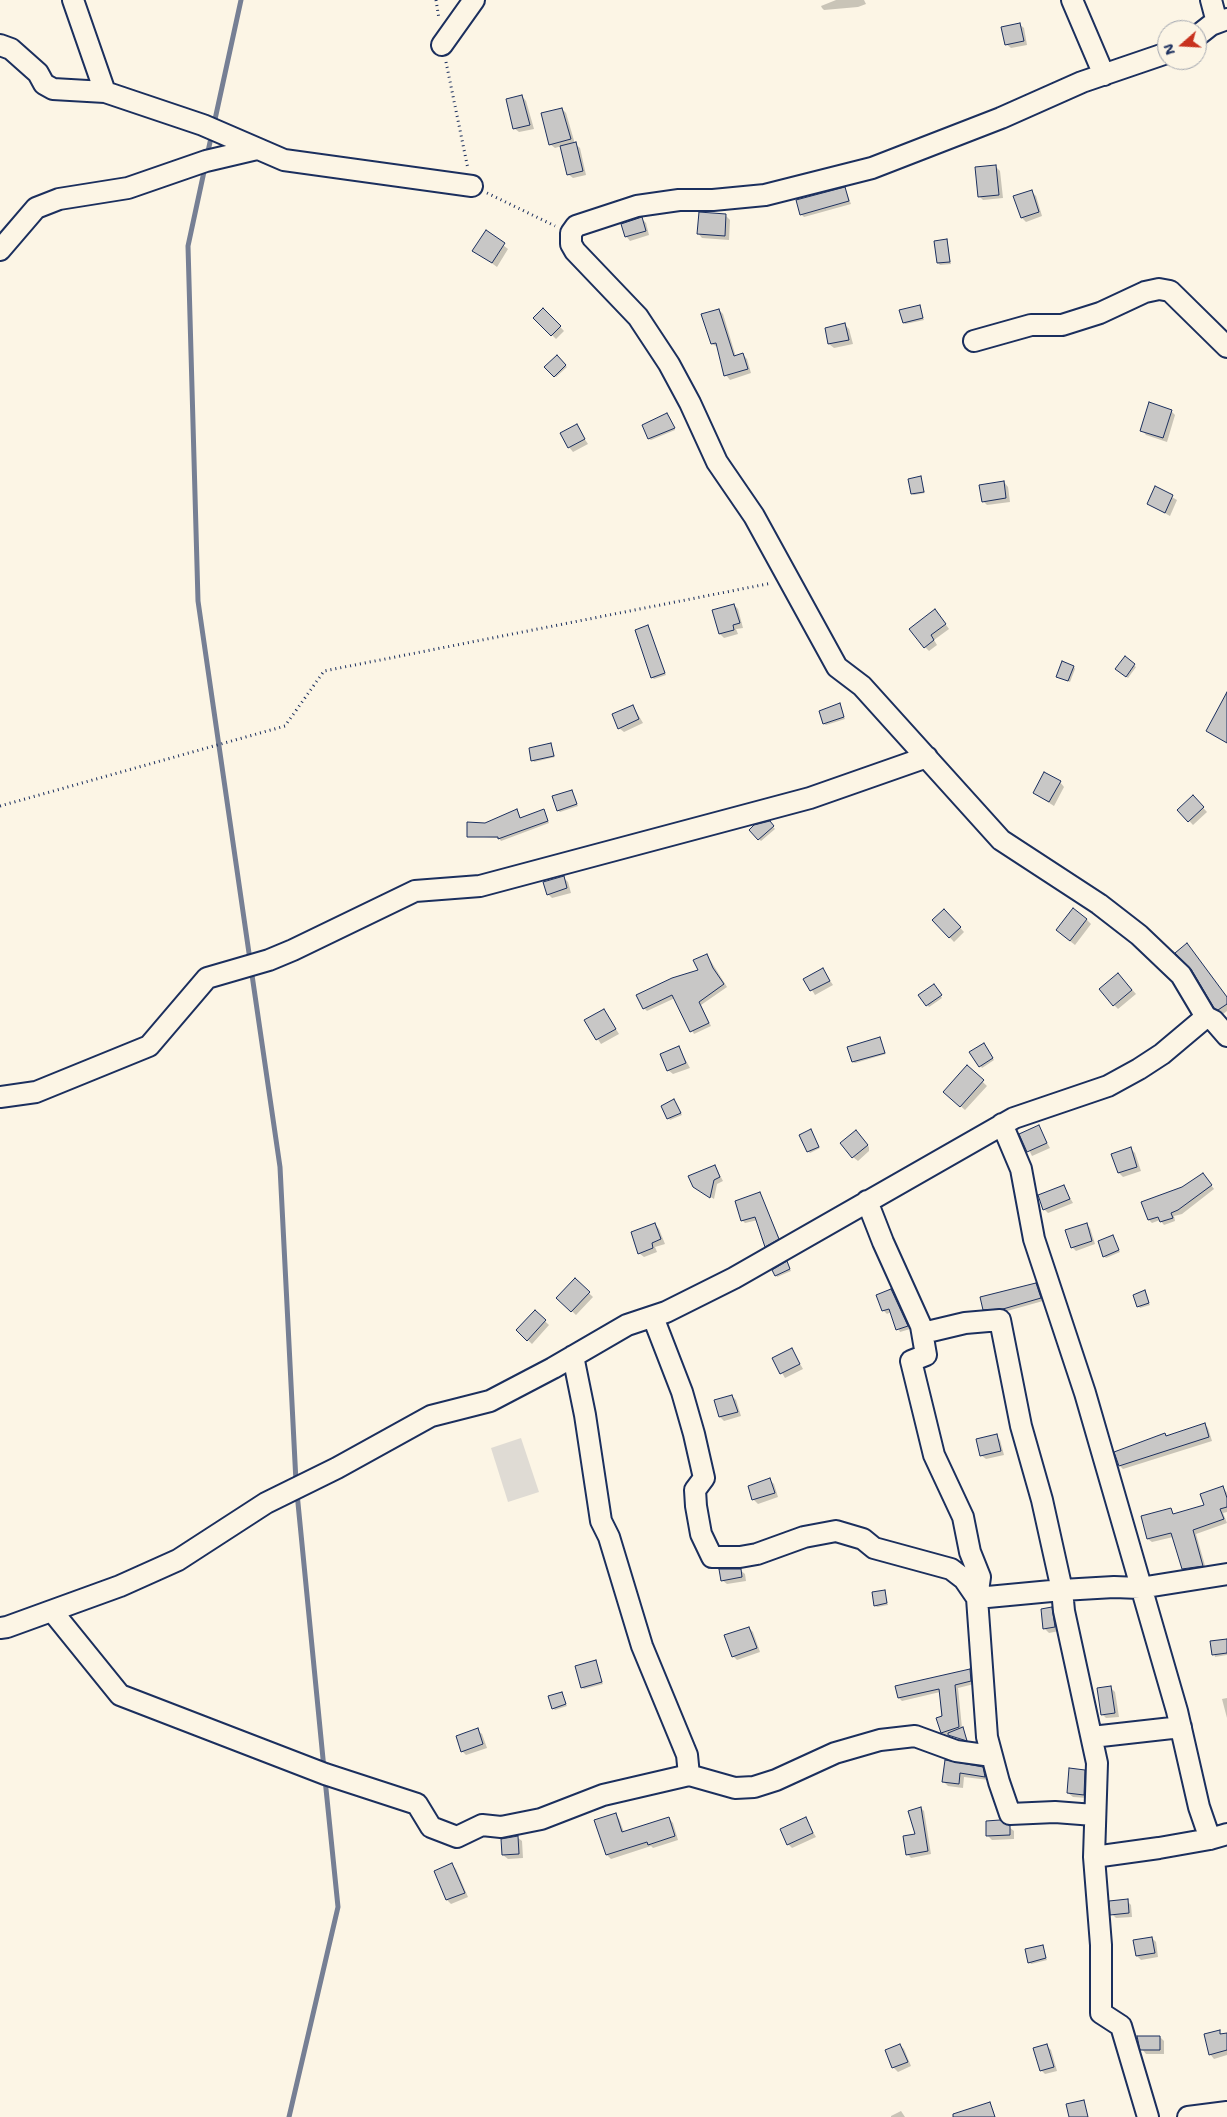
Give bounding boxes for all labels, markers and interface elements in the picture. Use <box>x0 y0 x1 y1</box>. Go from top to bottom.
north arrow <box>1157 20 1207 70</box>
text: N <box>1158 41 1179 58</box>

